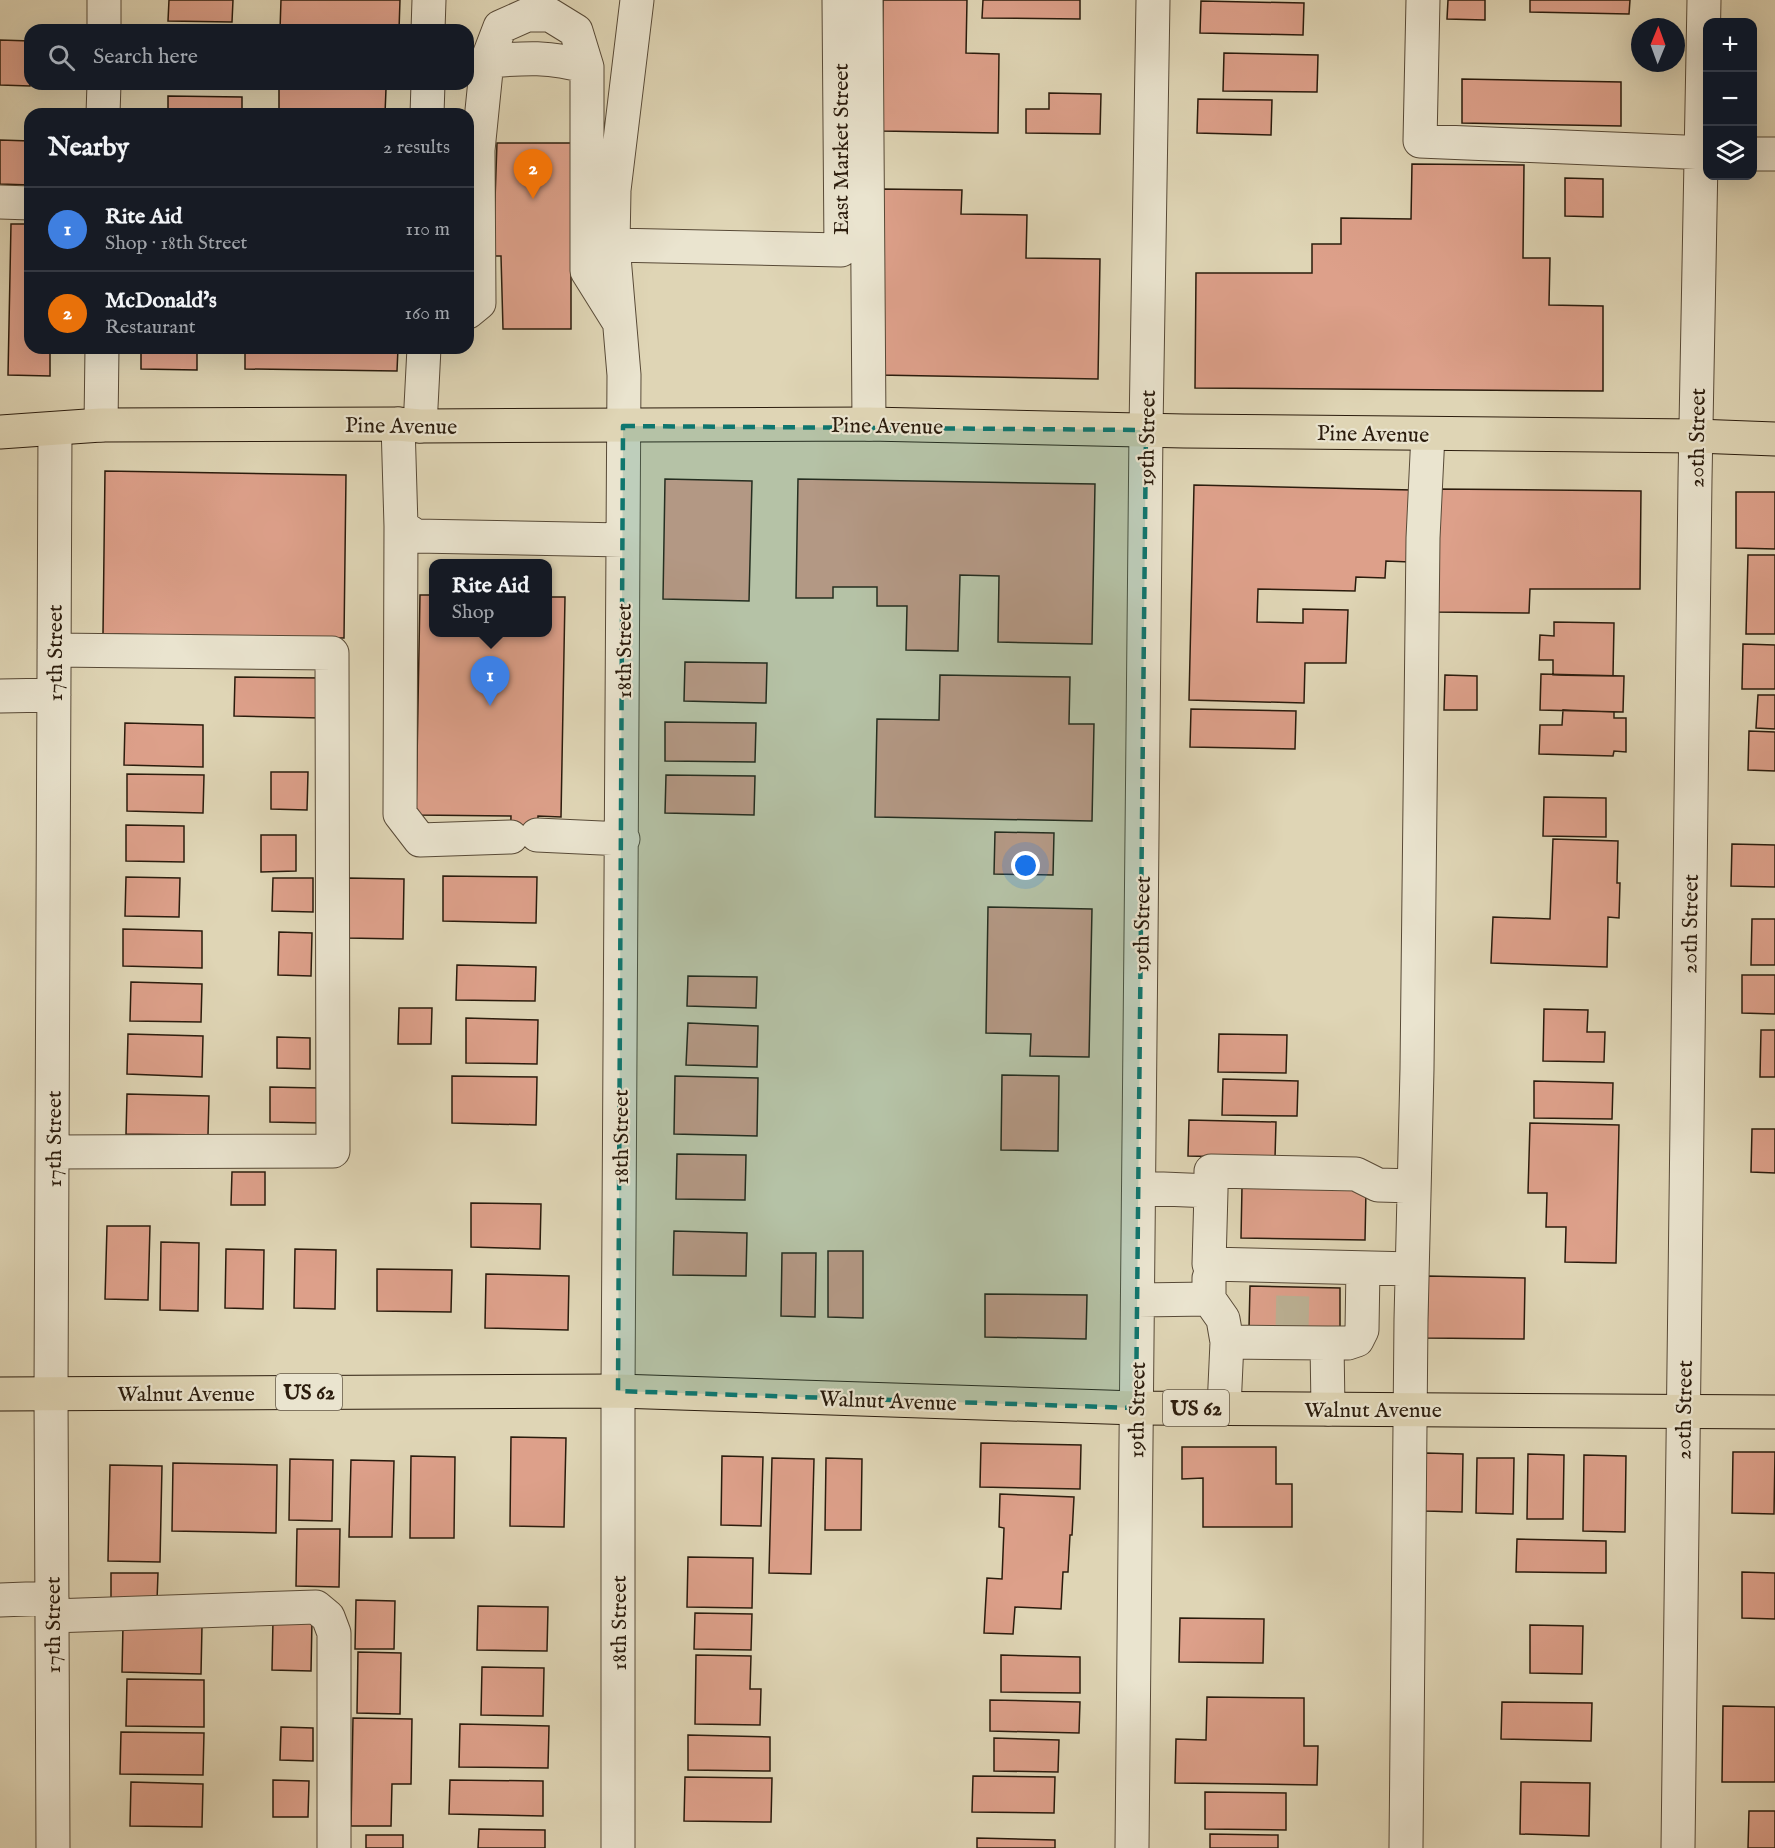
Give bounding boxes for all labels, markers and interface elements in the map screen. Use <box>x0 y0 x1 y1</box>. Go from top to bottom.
north arrow <box>1631 18 1685 72</box>
map controls <box>1703 18 1757 180</box>
button: + <box>1703 18 1757 72</box>
search box <box>24 24 474 90</box>
icon: search <box>45 41 78 74</box>
text: Search here <box>93 43 198 71</box>
street label: East Market Street <box>828 63 856 235</box>
button: − <box>1703 72 1757 126</box>
button: layers <box>1703 126 1757 180</box>
text: Nearby <box>48 131 129 164</box>
text: 2 results <box>383 135 450 160</box>
pin: 2 <box>514 150 552 199</box>
text: Rite Aid <box>105 203 182 231</box>
text: 1 <box>64 217 71 242</box>
text: 110 m <box>406 217 450 242</box>
text: Shop · 18th Street <box>105 231 247 256</box>
text: McDonald's <box>105 287 217 315</box>
text: 2 <box>63 301 72 326</box>
text: 160 m <box>404 301 450 326</box>
text: Restaurant <box>105 315 196 340</box>
street label: 20th Street <box>1683 387 1713 488</box>
street label: 19th Street <box>1133 389 1163 487</box>
street label: Pine Avenue <box>345 412 457 442</box>
street label: Pine Avenue <box>831 412 943 442</box>
street label: Pine Avenue <box>1317 420 1429 450</box>
popup <box>429 559 552 637</box>
text: Rite Aid <box>452 572 529 600</box>
text: Shop <box>452 600 494 625</box>
street label: 18th Street <box>611 603 639 699</box>
street label: 17th Street <box>42 604 70 702</box>
pin: 1 <box>470 656 510 706</box>
your location <box>1011 851 1040 880</box>
street label: 20th Street <box>1676 873 1706 974</box>
street label: 19th Street <box>1128 875 1158 973</box>
street label: 18th Street <box>608 1089 636 1185</box>
street label: 17th Street <box>41 1090 69 1188</box>
street label: 20th Street <box>1670 1359 1700 1460</box>
street label: 19th Street <box>1123 1361 1153 1459</box>
road number: US 62 <box>276 1374 342 1410</box>
street label: Walnut Avenue <box>117 1381 255 1409</box>
street label: Walnut Avenue <box>819 1386 957 1418</box>
road number: US 62 <box>1163 1390 1229 1426</box>
street label: Walnut Avenue <box>1304 1397 1442 1425</box>
street label: 18th Street <box>606 1575 634 1671</box>
street label: 17th Street <box>40 1576 68 1674</box>

